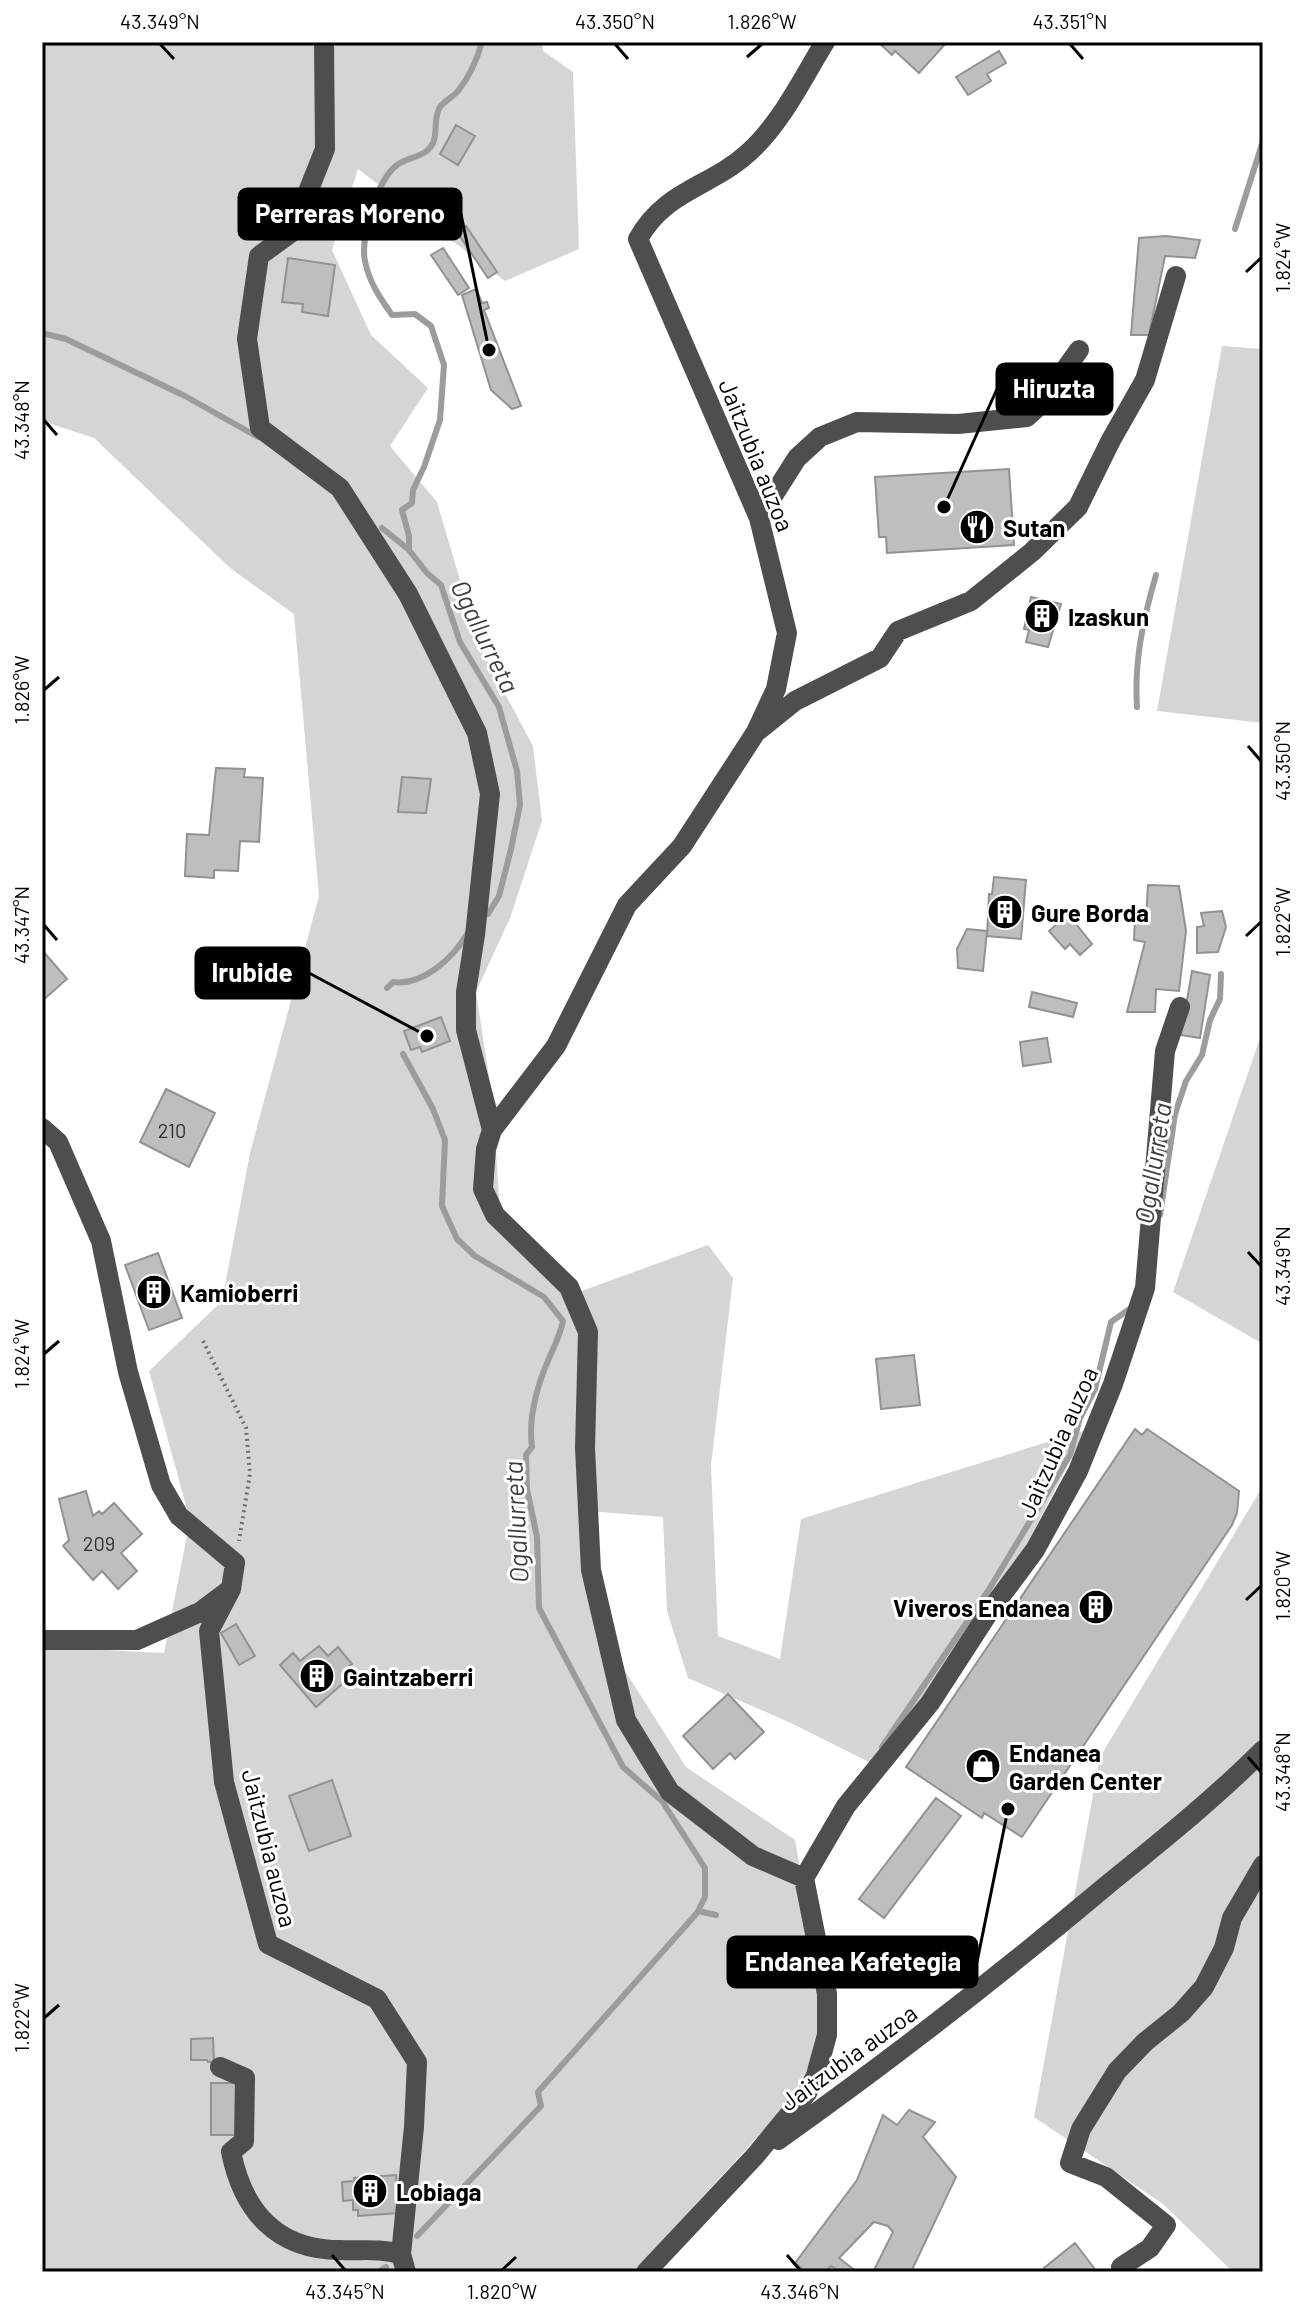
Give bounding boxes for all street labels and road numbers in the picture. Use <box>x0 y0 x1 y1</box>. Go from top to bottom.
street label: Jaitzubia auzoa <box>713 374 801 536</box>
street label: Jaitzubia auzoa <box>1011 1362 1103 1522</box>
street label: Jaitzubia auzoa <box>236 1766 304 1930</box>
street label: Jaitzubia auzoa <box>774 1998 922 2116</box>

